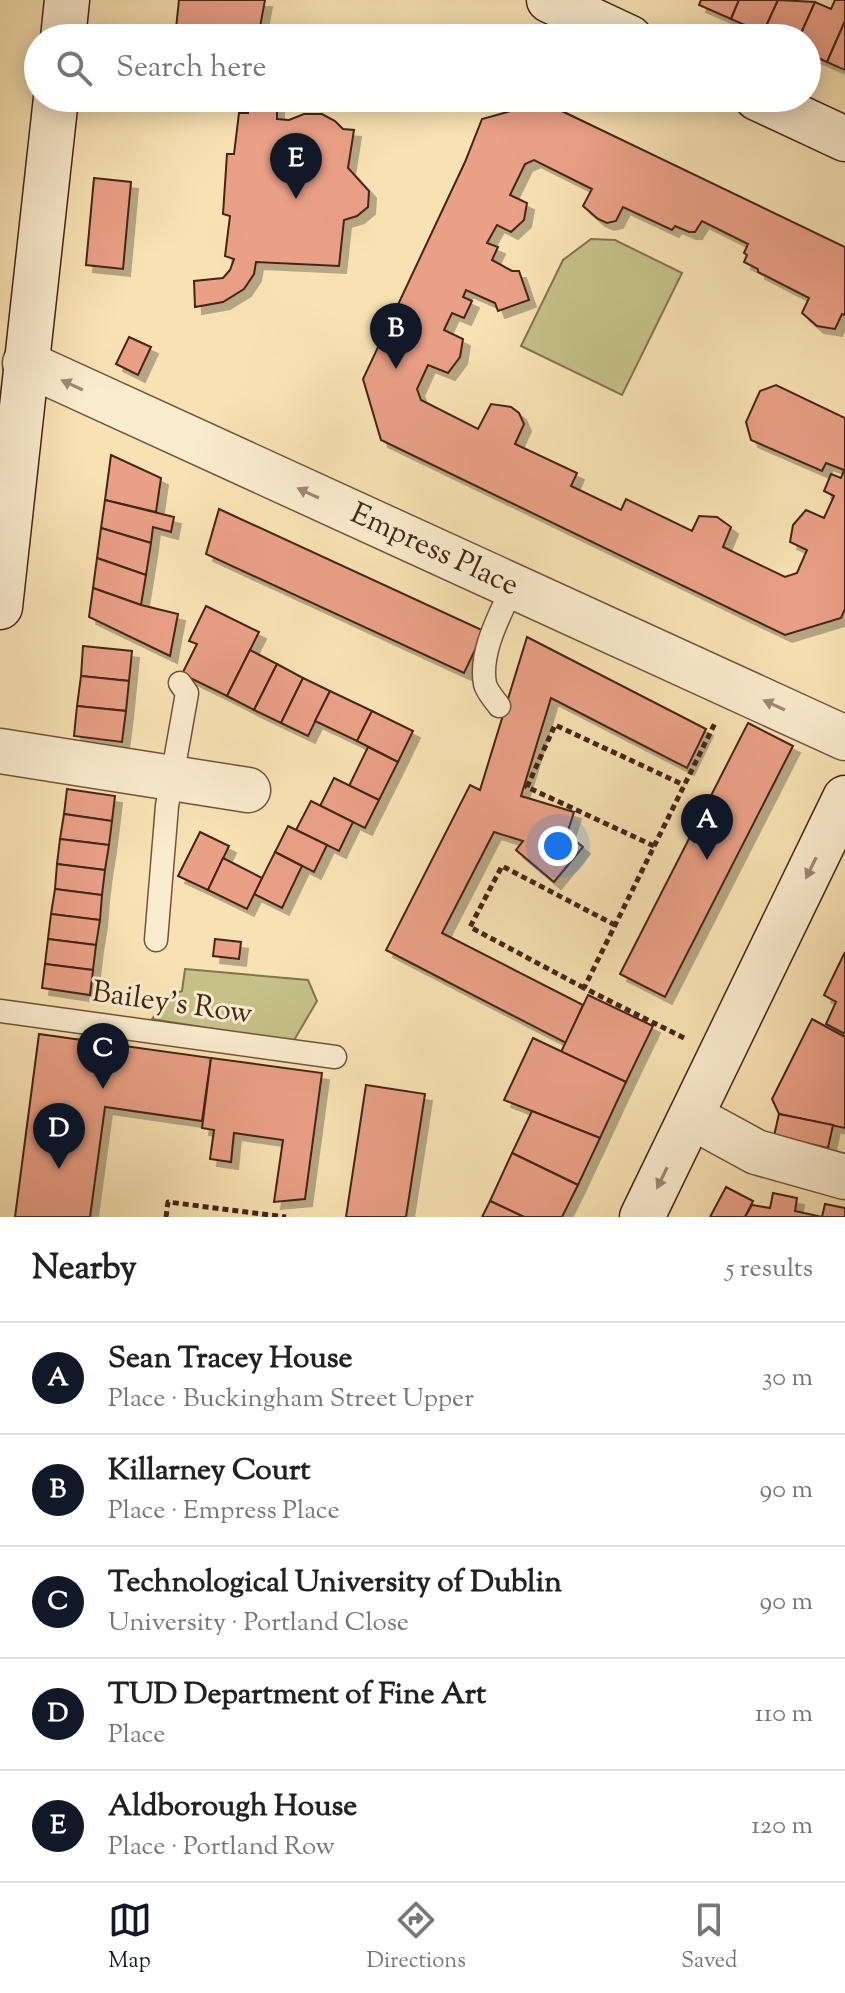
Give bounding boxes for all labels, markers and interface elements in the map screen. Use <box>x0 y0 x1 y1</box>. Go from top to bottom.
search box <box>24 24 821 112</box>
icon: search <box>52 46 96 90</box>
text: Search here <box>116 47 266 90</box>
pin: E <box>270 133 322 199</box>
pin: B <box>370 303 422 369</box>
one-way arrow <box>60 378 84 391</box>
one-way arrow <box>297 486 320 499</box>
street label: Empress Place <box>343 493 525 607</box>
one-way arrow <box>762 698 786 712</box>
pin: A <box>681 794 733 860</box>
your location <box>538 826 578 866</box>
one-way arrow <box>804 857 818 880</box>
street label: Bailey's Row <box>89 971 255 1037</box>
pin: C <box>77 1023 129 1089</box>
pin: D <box>33 1103 85 1169</box>
one-way arrow <box>655 1167 668 1190</box>
text: Nearby <box>32 1245 137 1294</box>
text: 5 results <box>725 1251 813 1288</box>
text: Sean Tracey House <box>108 1338 353 1381</box>
text: A <box>47 1360 69 1397</box>
text: 30 m <box>762 1360 813 1397</box>
text: Place · Buckingham Street Upper <box>108 1381 474 1418</box>
text: Killarney Court <box>108 1450 310 1493</box>
text: B <box>50 1472 66 1509</box>
text: 90 m <box>760 1472 813 1509</box>
text: Place · Empress Place <box>108 1493 340 1530</box>
text: Technological University of Dublin <box>108 1562 562 1605</box>
text: C <box>48 1584 68 1621</box>
text: 90 m <box>760 1584 813 1621</box>
text: University · Portland Close <box>108 1605 409 1642</box>
text: TUD Department of Fine Art <box>108 1674 486 1717</box>
text: D <box>48 1696 68 1733</box>
text: 110 m <box>755 1696 813 1733</box>
text: Place <box>108 1717 165 1754</box>
text: Aldborough House <box>108 1786 357 1829</box>
text: E <box>50 1808 66 1845</box>
text: 120 m <box>751 1808 813 1845</box>
text: Place · Portland Row <box>108 1829 335 1866</box>
tab: Map <box>108 1898 152 1978</box>
tab: Directions <box>367 1898 466 1978</box>
tab: Saved <box>681 1898 737 1978</box>

